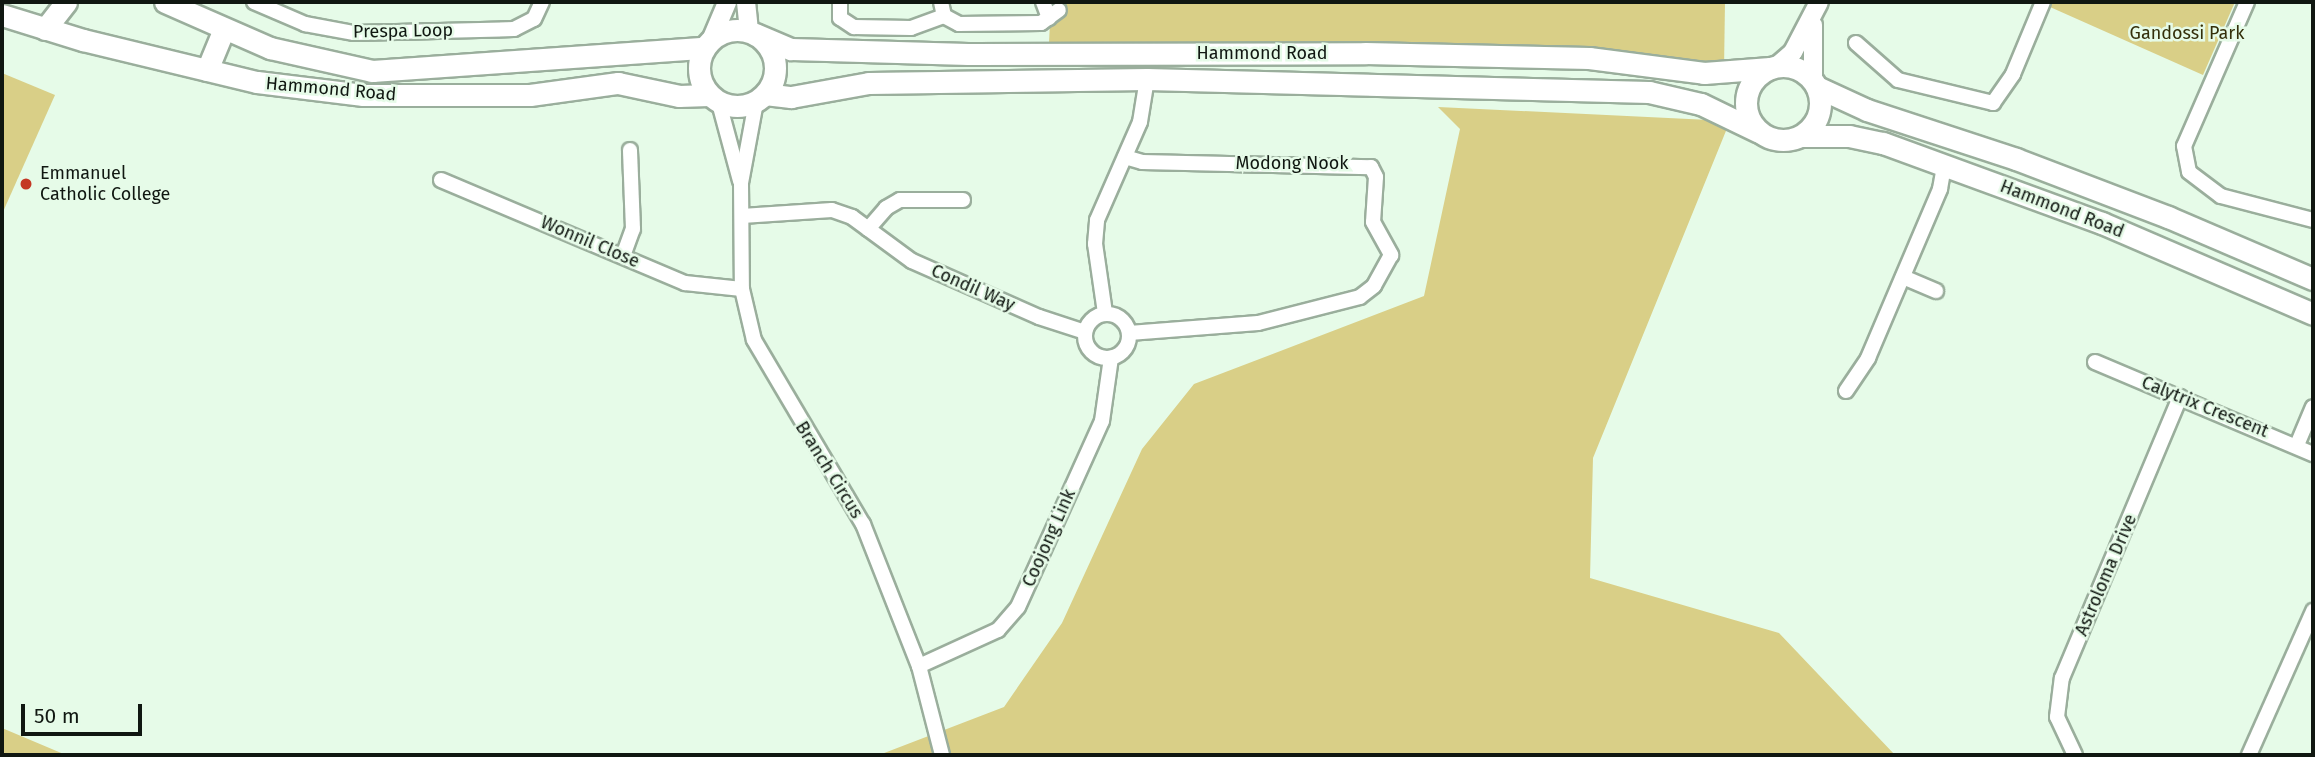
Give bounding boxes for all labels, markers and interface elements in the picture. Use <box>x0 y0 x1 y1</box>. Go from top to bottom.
street label: Prespa Loop <box>353 19 453 43</box>
park label: Gandossi Park <box>2130 22 2244 44</box>
street label: Hammond Road <box>1197 42 1327 64</box>
street label: Hammond Road <box>265 73 397 105</box>
street label: Modong Nook <box>1235 152 1349 174</box>
place label: Emmanuel Catholic College <box>40 163 170 206</box>
street label: Hammond Road <box>1997 175 2127 243</box>
marker: Emmanuel Catholic College <box>18 176 34 192</box>
street label: Wonnil Close <box>537 212 643 272</box>
street label: Condil Way <box>928 260 1018 316</box>
street label: Calytrix Crescent <box>2138 372 2272 442</box>
street label: Branch Circus <box>791 417 867 523</box>
street label: Coojong Link <box>1018 486 1080 590</box>
street label: Astroloma Drive <box>2071 511 2141 639</box>
scale bar <box>24 690 145 734</box>
text: 50 m <box>34 703 80 729</box>

